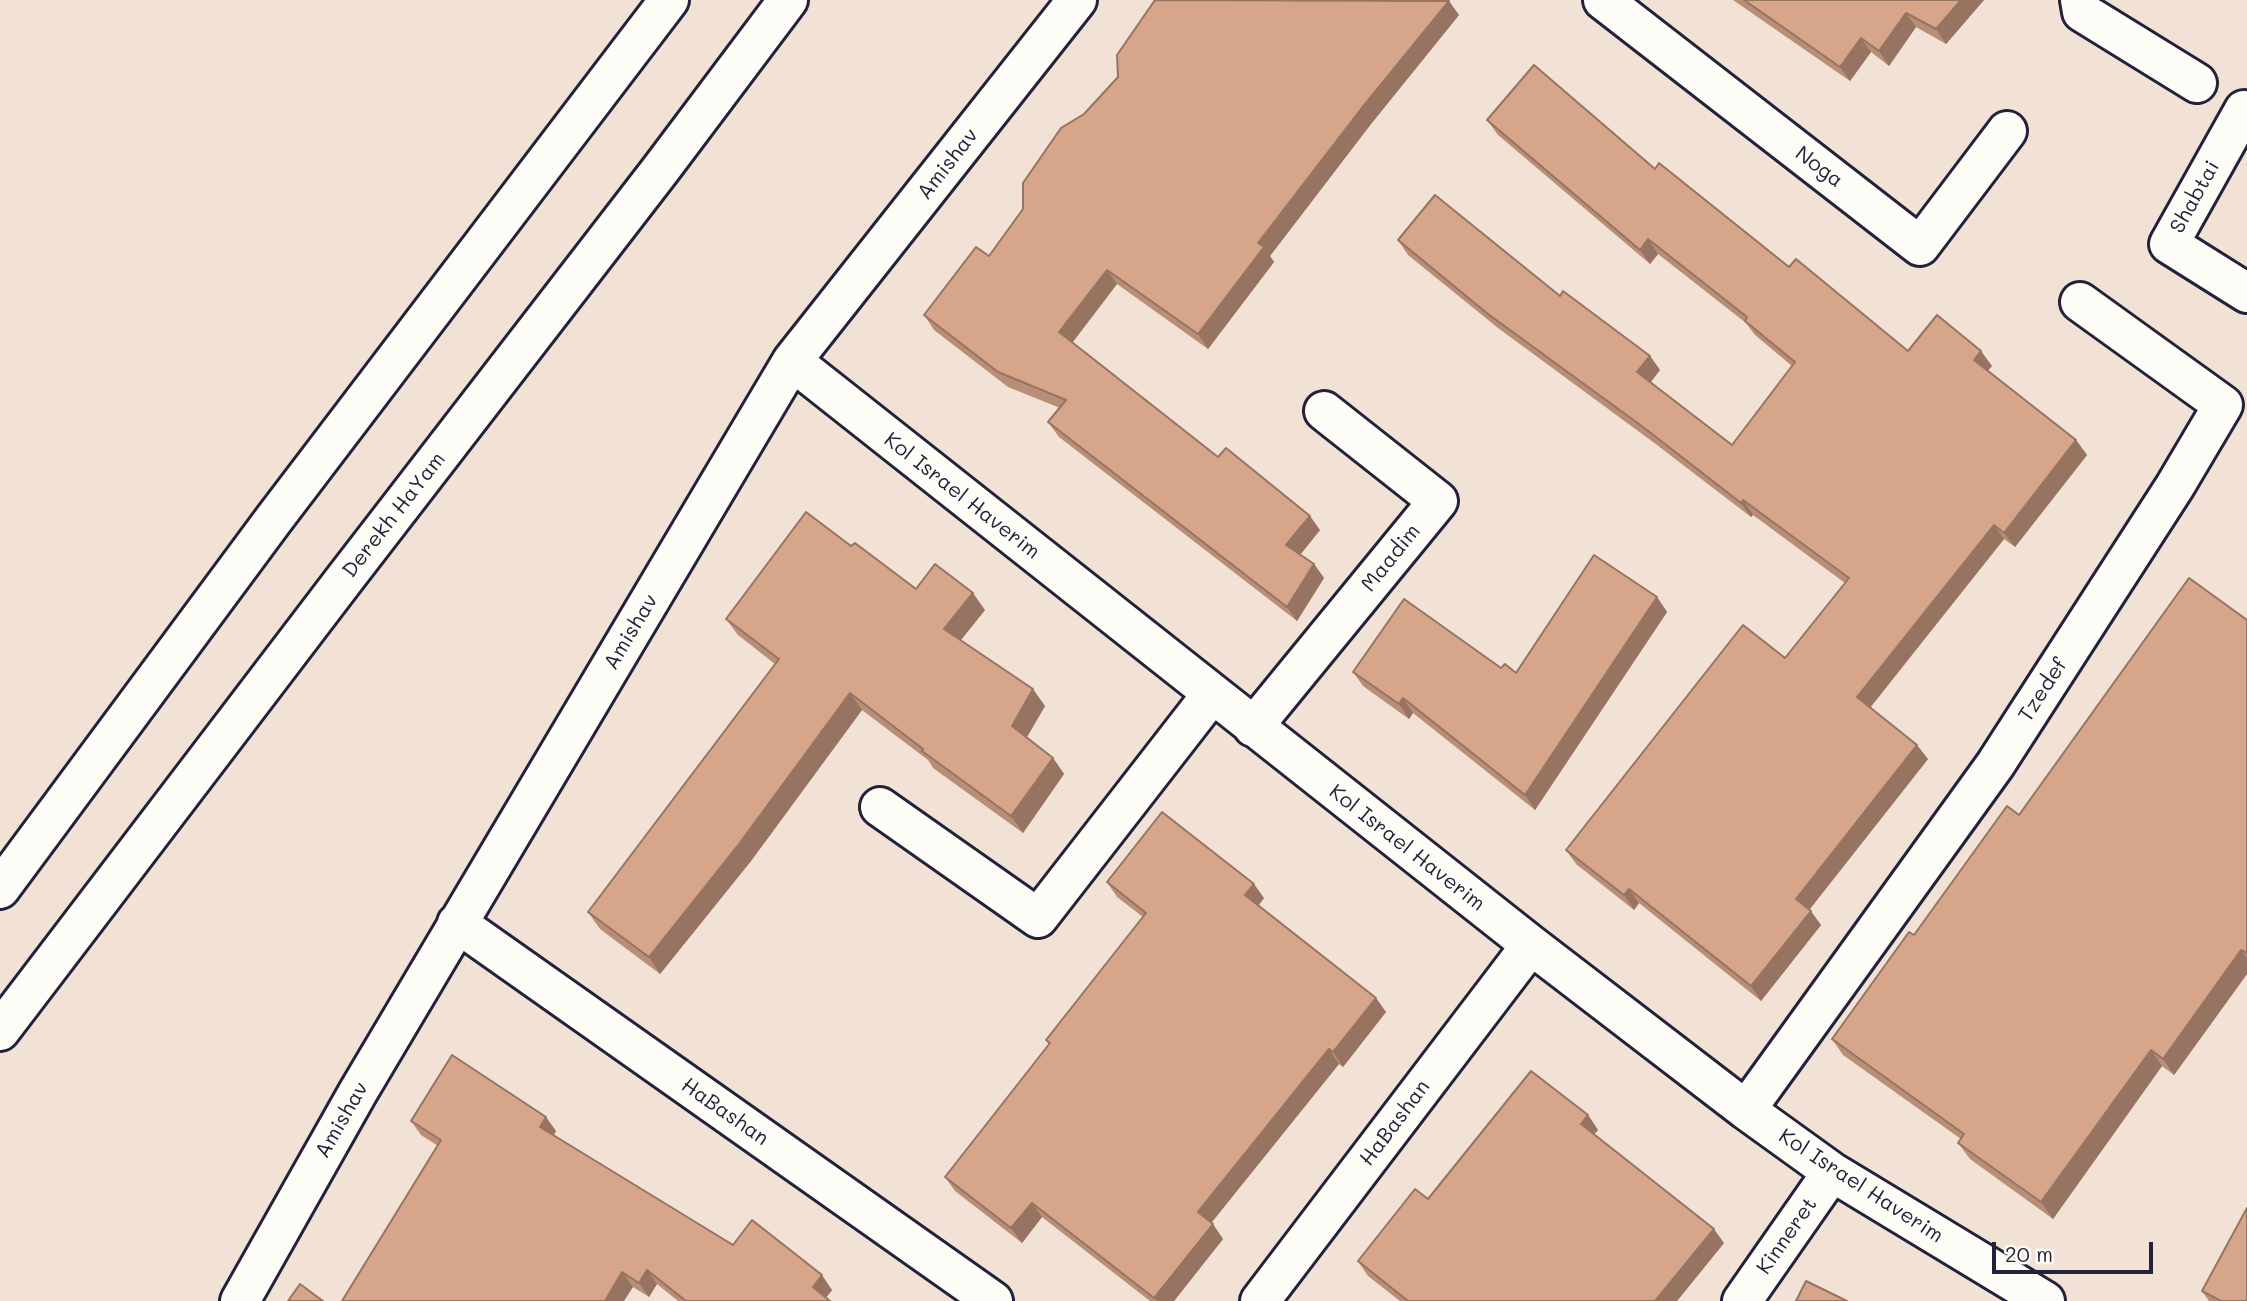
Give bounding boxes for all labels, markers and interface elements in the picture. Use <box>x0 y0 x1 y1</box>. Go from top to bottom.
street label: Amishav <box>912 123 984 205</box>
street label: Noga <box>1790 141 1848 193</box>
street label: Shabtai <box>2165 156 2225 238</box>
street label: Kol Israel Haverim <box>879 427 1045 565</box>
street label: Derekh HaYam <box>337 447 451 583</box>
street label: Maadim <box>1356 519 1426 597</box>
street label: Amishav <box>599 590 663 674</box>
street label: Tzedef <box>2013 653 2073 727</box>
street label: Kol Israel Haverim <box>1324 779 1490 917</box>
street label: HaBashan <box>676 1073 774 1151</box>
street label: HaBashan <box>1355 1075 1435 1171</box>
street label: Amishav <box>310 1077 374 1163</box>
street label: Kol Israel Haverim <box>1774 1123 1948 1249</box>
street label: Kinneret <box>1751 1193 1823 1279</box>
scale bar <box>1995 1228 2156 1272</box>
text: 20 m <box>2005 1240 2053 1267</box>

